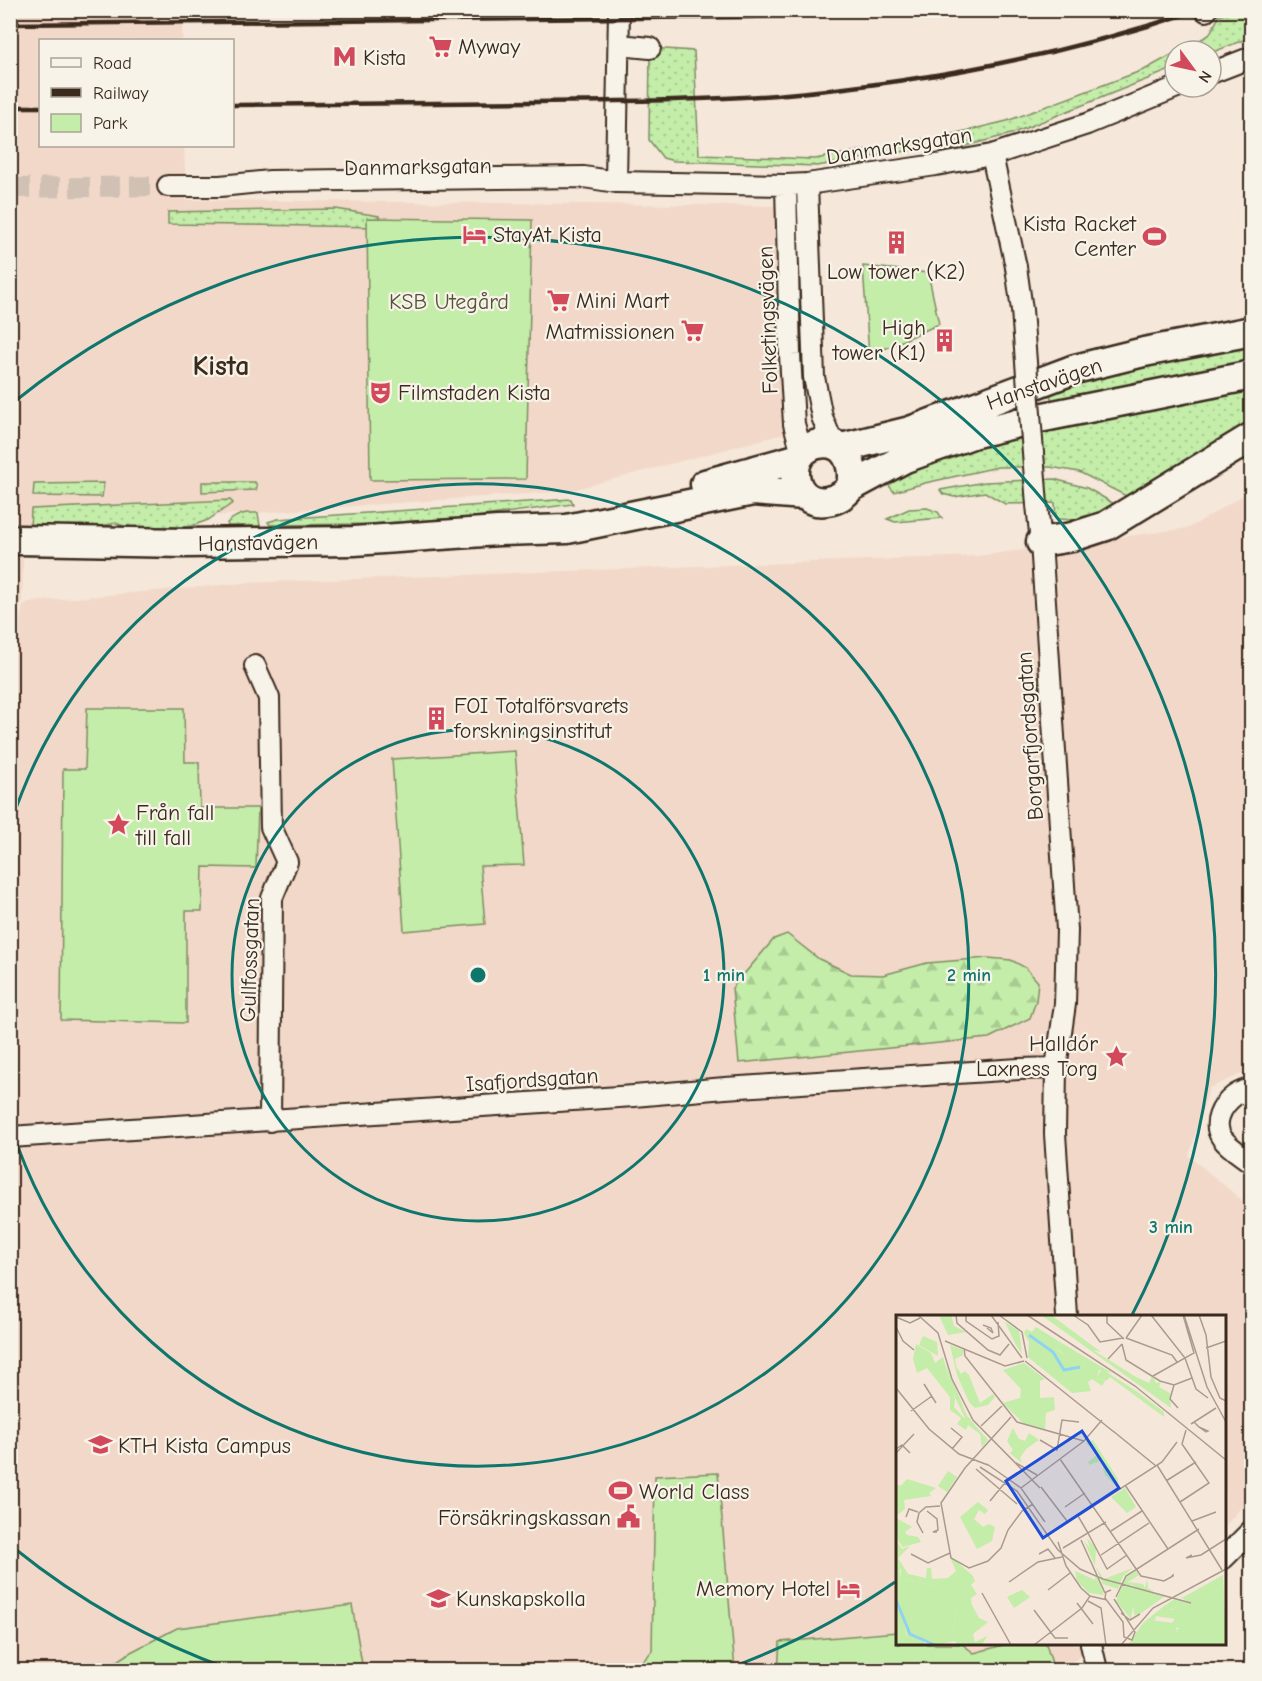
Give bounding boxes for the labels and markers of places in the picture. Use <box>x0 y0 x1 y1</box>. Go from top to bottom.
supermarket icon: Myway <box>427 33 453 59</box>
place label: Myway <box>458 34 520 60</box>
metro station icon: Kista <box>332 44 358 70</box>
place label: Kista <box>363 45 406 71</box>
place label: Kista Racket Center <box>1023 211 1137 262</box>
hotel icon: StayAt Kista <box>462 221 488 247</box>
place label: StayAt Kista <box>493 222 602 248</box>
sports icon: Kista Racket Center <box>1141 223 1167 249</box>
building icon: Low tower (K2) <box>883 229 909 255</box>
place label: Low tower (K2) <box>827 259 965 285</box>
supermarket icon: Mini Mart <box>545 287 571 313</box>
place label: Mini Mart <box>576 288 669 314</box>
place label: High tower (K1) <box>832 315 926 366</box>
supermarket icon: Matmissionen <box>680 318 706 344</box>
place label: Matmissionen <box>545 319 675 345</box>
building icon: High tower (K1) <box>931 327 957 353</box>
theatre icon: Filmstaden Kista <box>367 379 393 405</box>
place label: Filmstaden Kista <box>398 380 551 406</box>
place label: FOI Totalförsvarets forskningsinstitut <box>453 693 628 744</box>
building icon: FOI Totalförsvarets forskningsinstitut <box>423 705 449 731</box>
place label: Från fall till fall <box>135 800 214 851</box>
place icon: Från fall till fall <box>105 812 131 838</box>
centre of rings <box>468 965 488 985</box>
place label: Halldór Laxness Torg <box>976 1031 1098 1082</box>
place icon: Halldór Laxness Torg <box>1103 1043 1129 1069</box>
school or university icon: KTH Kista Campus <box>87 1432 113 1458</box>
place label: KTH Kista Campus <box>118 1433 291 1459</box>
sports icon: World Class <box>608 1478 634 1504</box>
place label: World Class <box>639 1479 749 1505</box>
public building icon: Försäkringskassan <box>616 1504 642 1530</box>
place label: Försäkringskassan <box>438 1505 611 1531</box>
hotel icon: Memory Hotel <box>835 1575 861 1601</box>
place label: Memory Hotel <box>696 1576 830 1602</box>
school or university icon: Kunskapskolla <box>425 1585 451 1611</box>
place label: Kunskapskolla <box>456 1586 586 1612</box>

